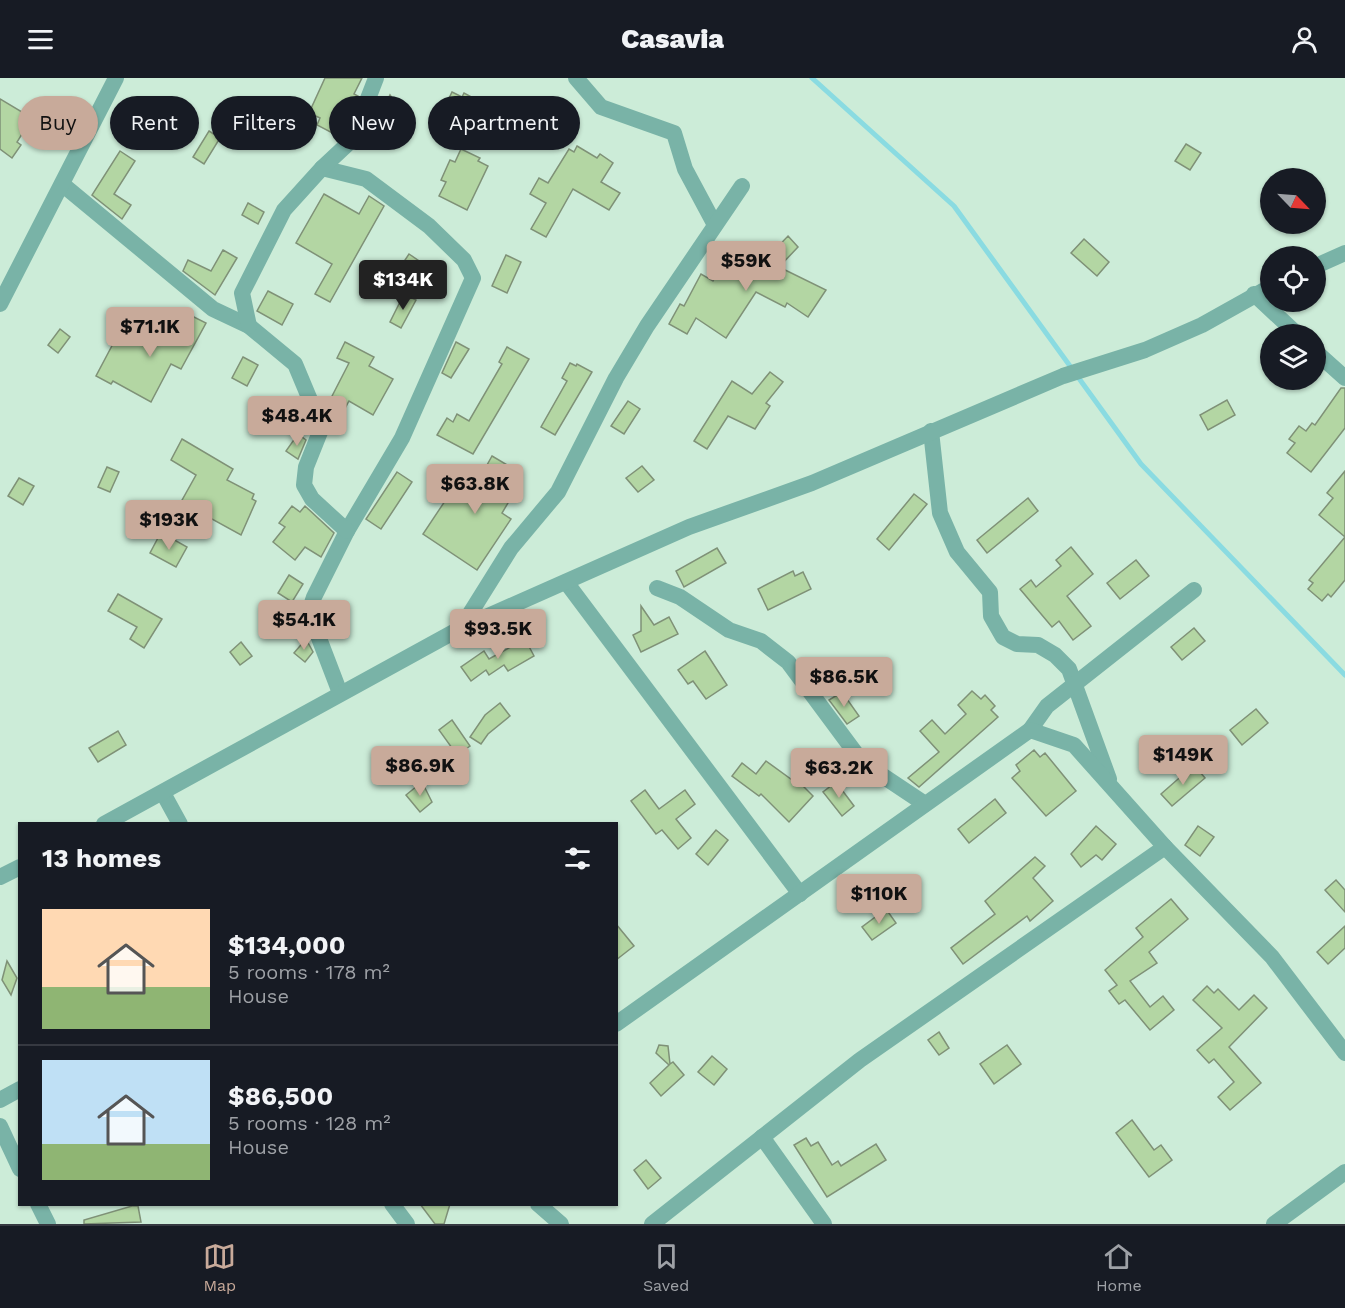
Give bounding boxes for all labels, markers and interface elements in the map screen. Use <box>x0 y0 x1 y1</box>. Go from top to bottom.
icon: menu <box>24 23 57 56</box>
text: Casavia <box>621 23 724 55</box>
icon: person <box>1288 23 1321 56</box>
chip: Buy <box>18 96 98 150</box>
chip: Rent <box>110 96 199 150</box>
chip: Filters <box>211 96 317 150</box>
chip: New <box>329 96 416 150</box>
chip: Apartment <box>428 96 580 150</box>
north arrow <box>1260 168 1326 234</box>
map controls <box>1260 168 1326 390</box>
pin: $59K <box>710 241 782 292</box>
button: locate <box>1260 246 1326 312</box>
text: $59K <box>721 248 771 272</box>
pin: $134K <box>361 260 445 311</box>
text: $134K <box>373 267 433 291</box>
pin: $71.1K <box>101 307 199 358</box>
text: $71.1K <box>120 314 180 338</box>
button: layers <box>1260 324 1326 390</box>
pin: $48.4K <box>248 396 346 447</box>
text: $48.4K <box>262 403 332 427</box>
pin: $63.8K <box>426 464 524 515</box>
text: $63.8K <box>440 471 510 495</box>
pin: $193K <box>127 500 211 551</box>
text: $193K <box>139 507 199 531</box>
pin: $54.1K <box>255 600 353 651</box>
text: $54.1K <box>272 607 336 631</box>
pin: $93.5K <box>449 609 547 660</box>
text: $93.5K <box>464 616 532 640</box>
pin: $86.5K <box>795 657 893 708</box>
text: $86.5K <box>810 664 879 688</box>
pin: $149K <box>1141 735 1225 786</box>
text: $149K <box>1153 742 1213 766</box>
pin: $86.9K <box>371 746 469 797</box>
pin: $63.2K <box>790 748 888 799</box>
text: $86.9K <box>385 753 455 777</box>
text: $63.2K <box>805 755 873 779</box>
icon: filters <box>561 842 594 875</box>
text: 13 homes <box>42 843 161 873</box>
pin: $110K <box>837 874 921 925</box>
text: $110K <box>851 881 907 905</box>
text: $134,000 <box>228 930 346 960</box>
icon: home <box>90 933 162 1005</box>
text: 5 rooms · 178 m² <box>228 960 390 984</box>
text: House <box>228 984 289 1008</box>
text: $86,500 <box>228 1081 333 1111</box>
icon: home <box>90 1084 162 1156</box>
text: 5 rooms · 128 m² <box>228 1111 391 1135</box>
text: House <box>228 1135 289 1159</box>
tab: Map <box>203 1240 236 1295</box>
tab: Saved <box>643 1240 689 1295</box>
tab: Home <box>1096 1240 1142 1295</box>

